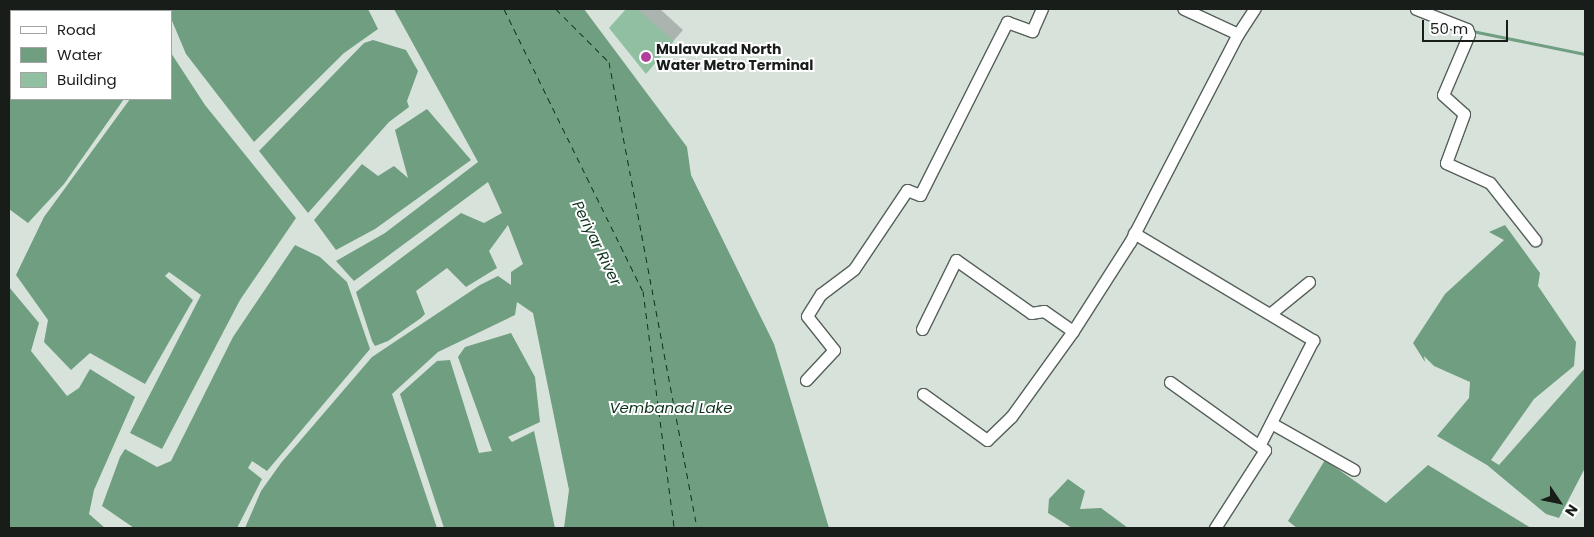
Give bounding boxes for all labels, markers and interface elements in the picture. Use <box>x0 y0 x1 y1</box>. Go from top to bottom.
legend <box>10 10 172 100</box>
scale bar <box>1424 10 1510 42</box>
text: 50 m <box>1430 18 1468 39</box>
text: Road <box>57 19 96 40</box>
place label: Mulavukad North Water Metro Terminal <box>656 41 813 74</box>
text: Water <box>57 44 102 65</box>
marker: Mulavukad North Water Metro Terminal <box>640 51 652 63</box>
text: Building <box>57 69 117 90</box>
water label: Periyar River <box>569 198 625 288</box>
water label: Vembanad Lake <box>609 399 733 417</box>
north arrow <box>1534 477 1584 527</box>
text: N <box>1560 500 1583 520</box>

